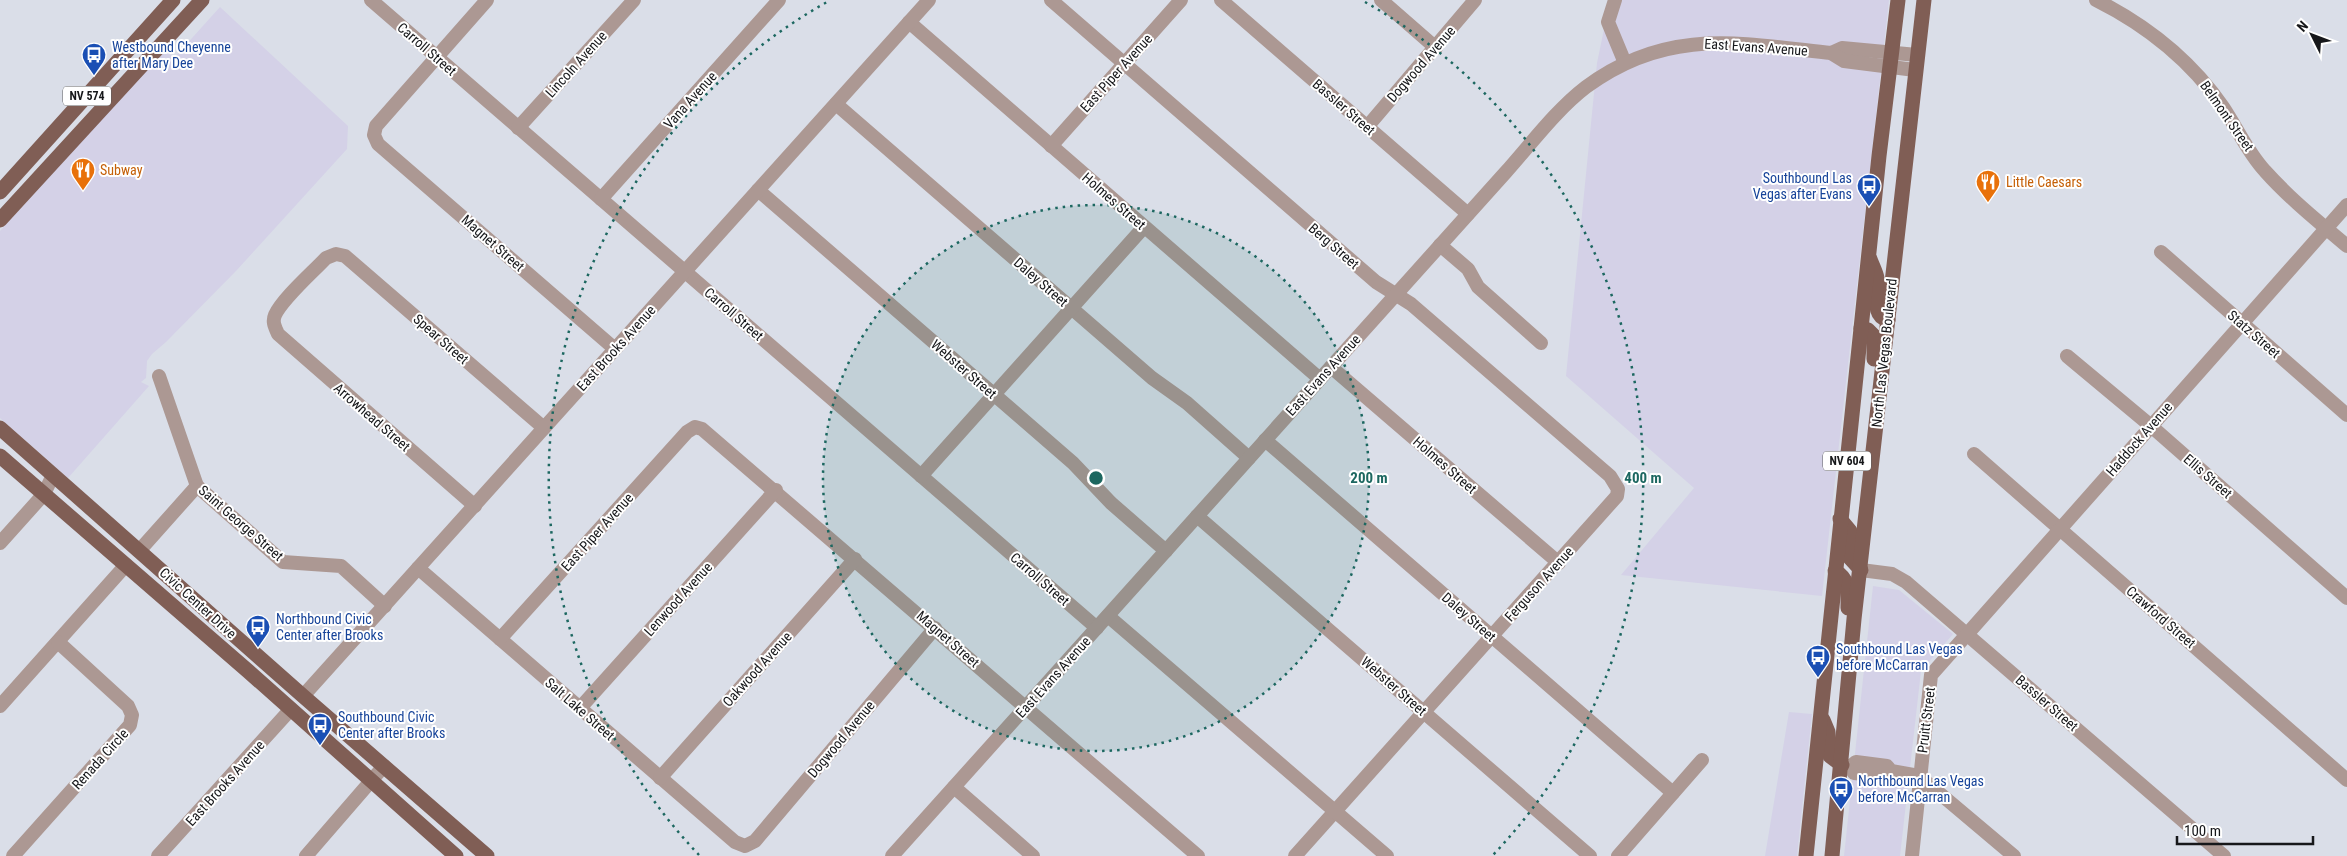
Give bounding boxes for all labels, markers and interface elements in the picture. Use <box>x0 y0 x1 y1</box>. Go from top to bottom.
north arrow <box>2287 10 2337 60</box>
text: N <box>2294 18 2311 35</box>
street label: Carroll Street <box>394 19 460 79</box>
street label: Dogwood Avenue <box>1384 22 1459 105</box>
street label: Lincoln Avenue <box>542 27 610 100</box>
street label: East Piper Avenue <box>1077 30 1156 115</box>
street label: East Evans Avenue <box>1704 35 1809 59</box>
place label: Westbound Cheyenne after Mary Dee <box>112 39 231 71</box>
bus stop icon: Westbound Cheyenne after Mary Dee <box>81 42 107 76</box>
street label: Vana Avenue <box>660 68 720 132</box>
street label: Bassler Street <box>1310 76 1378 138</box>
street label: Belmont Street <box>2197 78 2257 154</box>
road number: NV 574 <box>63 86 111 105</box>
restaurant icon: Subway <box>70 157 96 191</box>
place label: Subway <box>100 162 143 178</box>
street label: Holmes Street <box>1079 169 1149 233</box>
restaurant icon: Little Caesars <box>1975 169 2001 203</box>
place label: Southbound Las Vegas after Evans <box>1753 170 1852 202</box>
bus stop icon: Southbound Las Vegas after Evans <box>1856 173 1882 207</box>
place label: Little Caesars <box>2006 174 2082 190</box>
street label: Magnet Street <box>458 211 528 275</box>
street label: Berg Street <box>1306 220 1362 272</box>
street label: Daley Street <box>1011 254 1071 310</box>
street label: North Las Vegas Boulevard <box>1868 278 1900 428</box>
street label: Carroll Street <box>701 284 767 344</box>
street label: East Brooks Avenue <box>573 302 659 394</box>
street label: Statz Street <box>2224 307 2284 361</box>
street label: Spear Street <box>410 311 472 367</box>
street label: East Evans Avenue <box>1282 331 1364 419</box>
street label: Webster Street <box>928 336 1000 402</box>
street label: Arrowhead Street <box>331 380 413 454</box>
street label: Haddock Avenue <box>2103 398 2176 479</box>
street label: Holmes Street <box>1410 433 1480 497</box>
street label: Ellis Street <box>2180 451 2236 501</box>
road number: NV 604 <box>1823 452 1871 471</box>
centre of rings <box>1087 469 1105 487</box>
text: 200 m <box>1350 469 1388 487</box>
text: 400 m <box>1624 469 1662 487</box>
street label: Saint George Street <box>195 482 287 564</box>
street label: East Piper Avenue <box>558 489 637 574</box>
street label: Ferguson Avenue <box>1501 543 1577 625</box>
street label: Carroll Street <box>1007 549 1073 609</box>
street label: Lenwood Avenue <box>641 559 716 639</box>
street label: Civic Center Drive <box>156 564 240 642</box>
street label: Crawford Street <box>2123 583 2199 651</box>
street label: Daley Street <box>1439 589 1499 645</box>
street label: Magnet Street <box>913 607 983 671</box>
place label: Northbound Civic Center after Brooks <box>276 611 383 643</box>
bus stop icon: Northbound Civic Center after Brooks <box>245 614 271 648</box>
street label: Oakwood Avenue <box>719 628 795 710</box>
street label: East Evans Avenue <box>1012 633 1094 721</box>
place label: Southbound Las Vegas before McCarran <box>1836 641 1963 673</box>
bus stop icon: Southbound Las Vegas before McCarran <box>1805 644 1831 678</box>
street label: Webster Street <box>1358 653 1430 719</box>
street label: Bassler Street <box>2013 672 2081 734</box>
street label: Salt Lake Street <box>542 675 618 743</box>
street label: Pruitt Street <box>1914 686 1938 754</box>
street label: Dogwood Avenue <box>804 697 878 781</box>
place label: Southbound Civic Center after Brooks <box>338 709 445 741</box>
bus stop icon: Southbound Civic Center after Brooks <box>307 712 333 746</box>
street label: Renada Circle <box>69 725 132 793</box>
street label: East Brooks Avenue <box>182 737 268 829</box>
place label: Northbound Las Vegas before McCarran <box>1858 773 1984 805</box>
bus stop icon: Northbound Las Vegas before McCarran <box>1828 776 1854 810</box>
scale bar <box>2177 814 2313 846</box>
text: 100 m <box>2184 822 2221 840</box>

